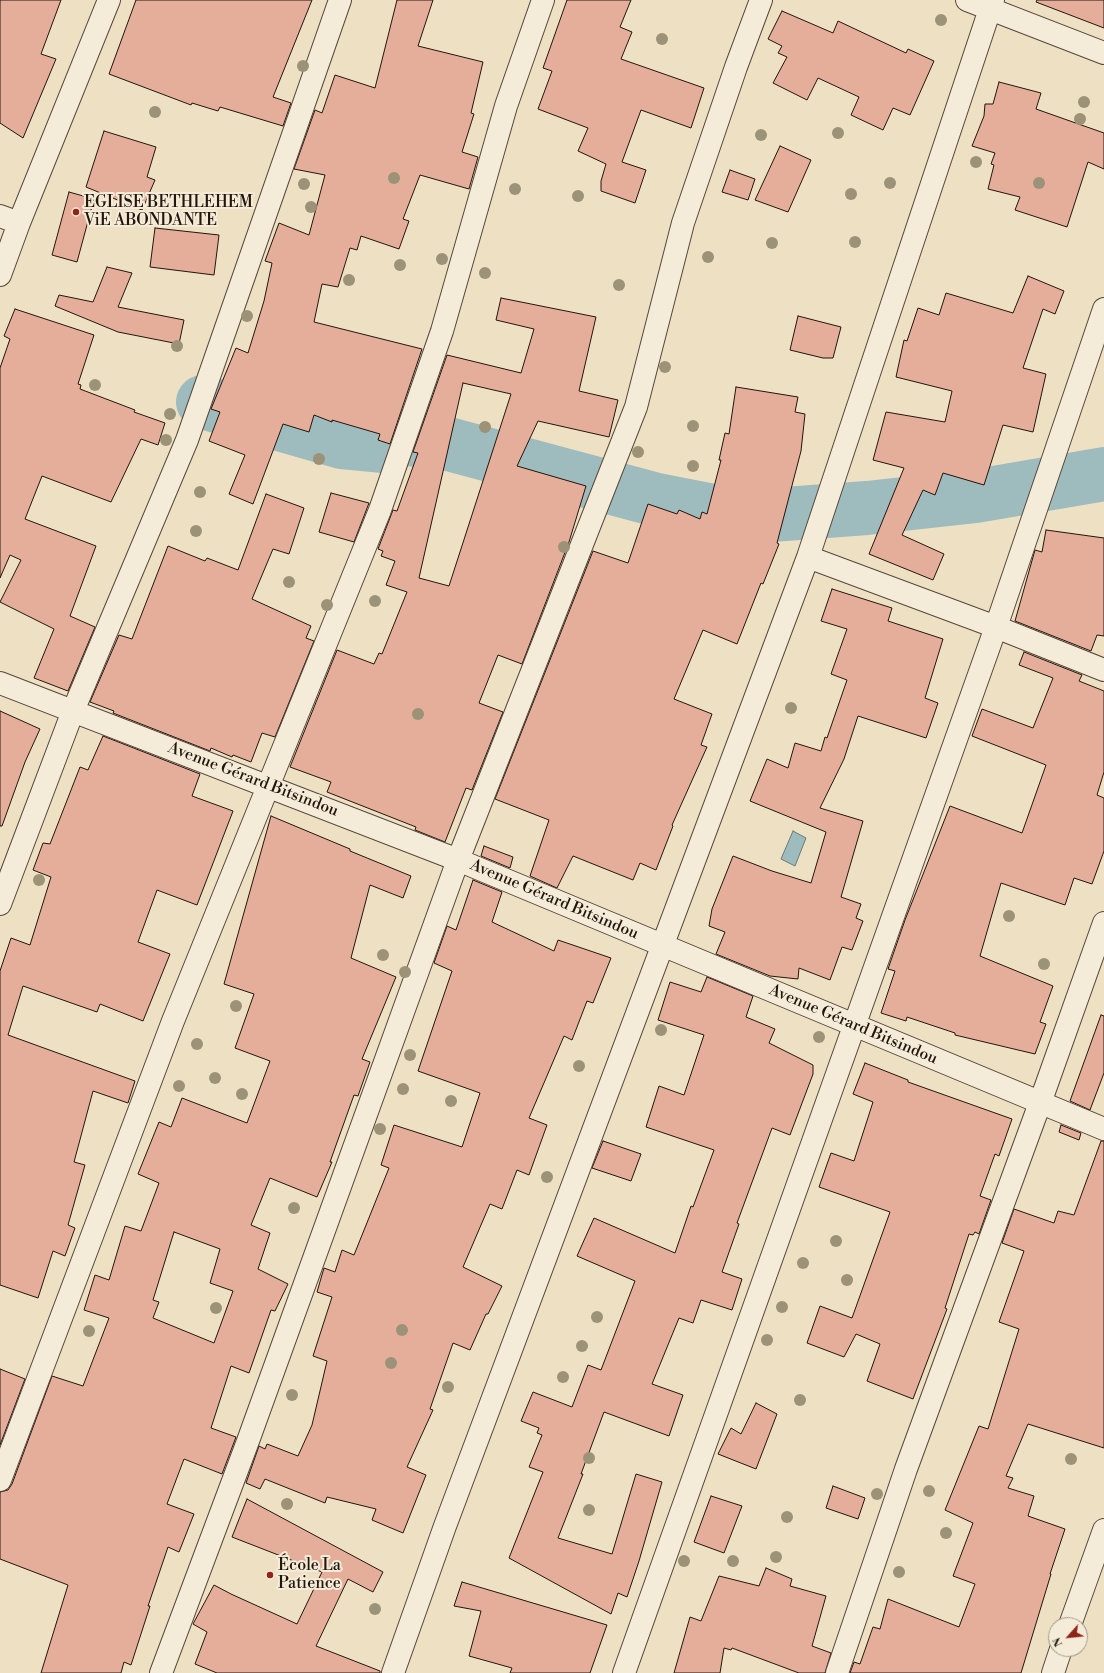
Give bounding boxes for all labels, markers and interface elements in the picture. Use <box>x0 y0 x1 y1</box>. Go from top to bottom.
place label: EGLISE BETHLEHEM ViE ABONDANTE <box>84 193 253 231</box>
marker: EGLISE BETHLEHEM ViE ABONDANTE <box>71 207 81 217</box>
street label: Avenue Gérard Bitsindou <box>165 739 341 821</box>
street label: Avenue Gérard Bitsindou <box>467 856 641 944</box>
street label: Avenue Gérard Bitsindou <box>766 981 940 1069</box>
place label: École La Patience <box>278 1556 341 1594</box>
marker: École La Patience <box>265 1570 275 1580</box>
north arrow <box>1048 1617 1088 1657</box>
text: N <box>1050 1635 1066 1649</box>

